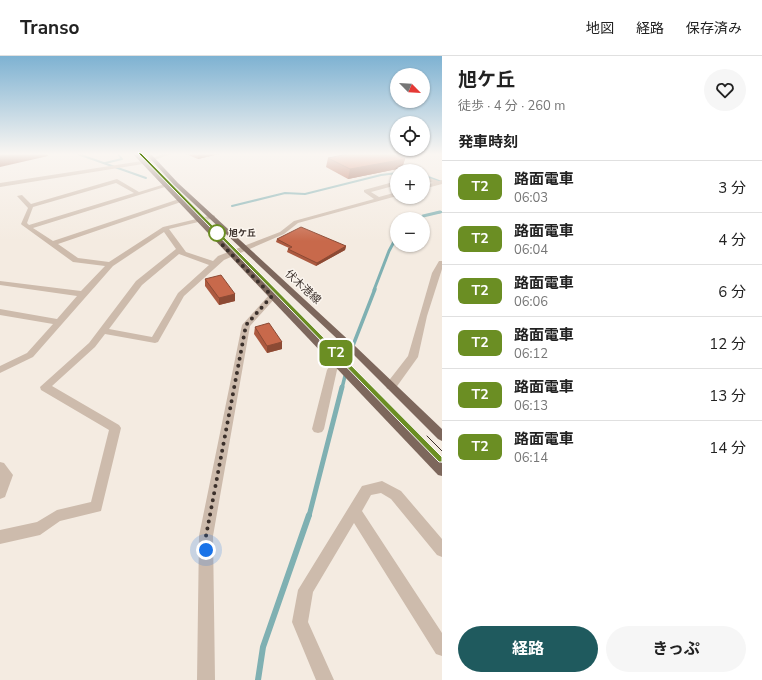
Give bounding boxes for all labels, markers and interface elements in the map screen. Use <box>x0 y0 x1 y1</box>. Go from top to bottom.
text: Transo <box>20 15 79 41</box>
text: 地図 <box>586 19 614 38</box>
text: 経路 <box>636 19 664 38</box>
text: 保存済み <box>686 19 742 38</box>
text: 旭ケ丘 <box>458 67 515 93</box>
north arrow <box>390 68 430 108</box>
map controls <box>390 68 430 252</box>
button: heart <box>704 69 746 111</box>
text: 徒歩 · 4 分 · 260 m <box>458 97 565 115</box>
button: locate <box>390 116 430 156</box>
text: 発車時刻 <box>458 132 518 152</box>
button: + <box>390 164 430 204</box>
text: 路面電車 <box>514 169 574 189</box>
text: T2 <box>471 177 489 196</box>
text: 3 分 <box>718 178 746 198</box>
text: 06:03 <box>514 189 548 207</box>
button: − <box>390 212 430 252</box>
text: 路面電車 <box>514 221 574 241</box>
marker: 旭ケ丘 <box>208 224 226 242</box>
place label: 旭ケ丘 <box>228 227 256 239</box>
text: T2 <box>471 229 489 248</box>
text: 4 分 <box>718 230 746 250</box>
text: 06:04 <box>514 241 548 259</box>
street label: 伏木港線 <box>282 267 324 307</box>
text: 路面電車 <box>514 273 574 293</box>
text: T2 <box>471 281 489 300</box>
text: 6 分 <box>718 282 746 302</box>
text: 06:06 <box>514 293 548 311</box>
text: 路面電車 <box>514 325 574 345</box>
text: T2 <box>471 333 489 352</box>
text: 12 分 <box>709 334 746 354</box>
line badge: T2 <box>318 340 354 366</box>
text: T2 <box>327 343 345 362</box>
text: 06:12 <box>514 345 548 363</box>
text: 路面電車 <box>514 377 574 397</box>
text: T2 <box>471 385 489 404</box>
text: 13 分 <box>709 386 746 406</box>
text: 06:13 <box>514 397 548 415</box>
text: 路面電車 <box>514 429 574 449</box>
text: T2 <box>471 437 489 456</box>
text: 14 分 <box>709 438 746 458</box>
text: 06:14 <box>514 449 548 467</box>
your location <box>196 540 216 560</box>
button: 経路 <box>458 626 598 672</box>
button: きっぷ <box>606 626 746 672</box>

